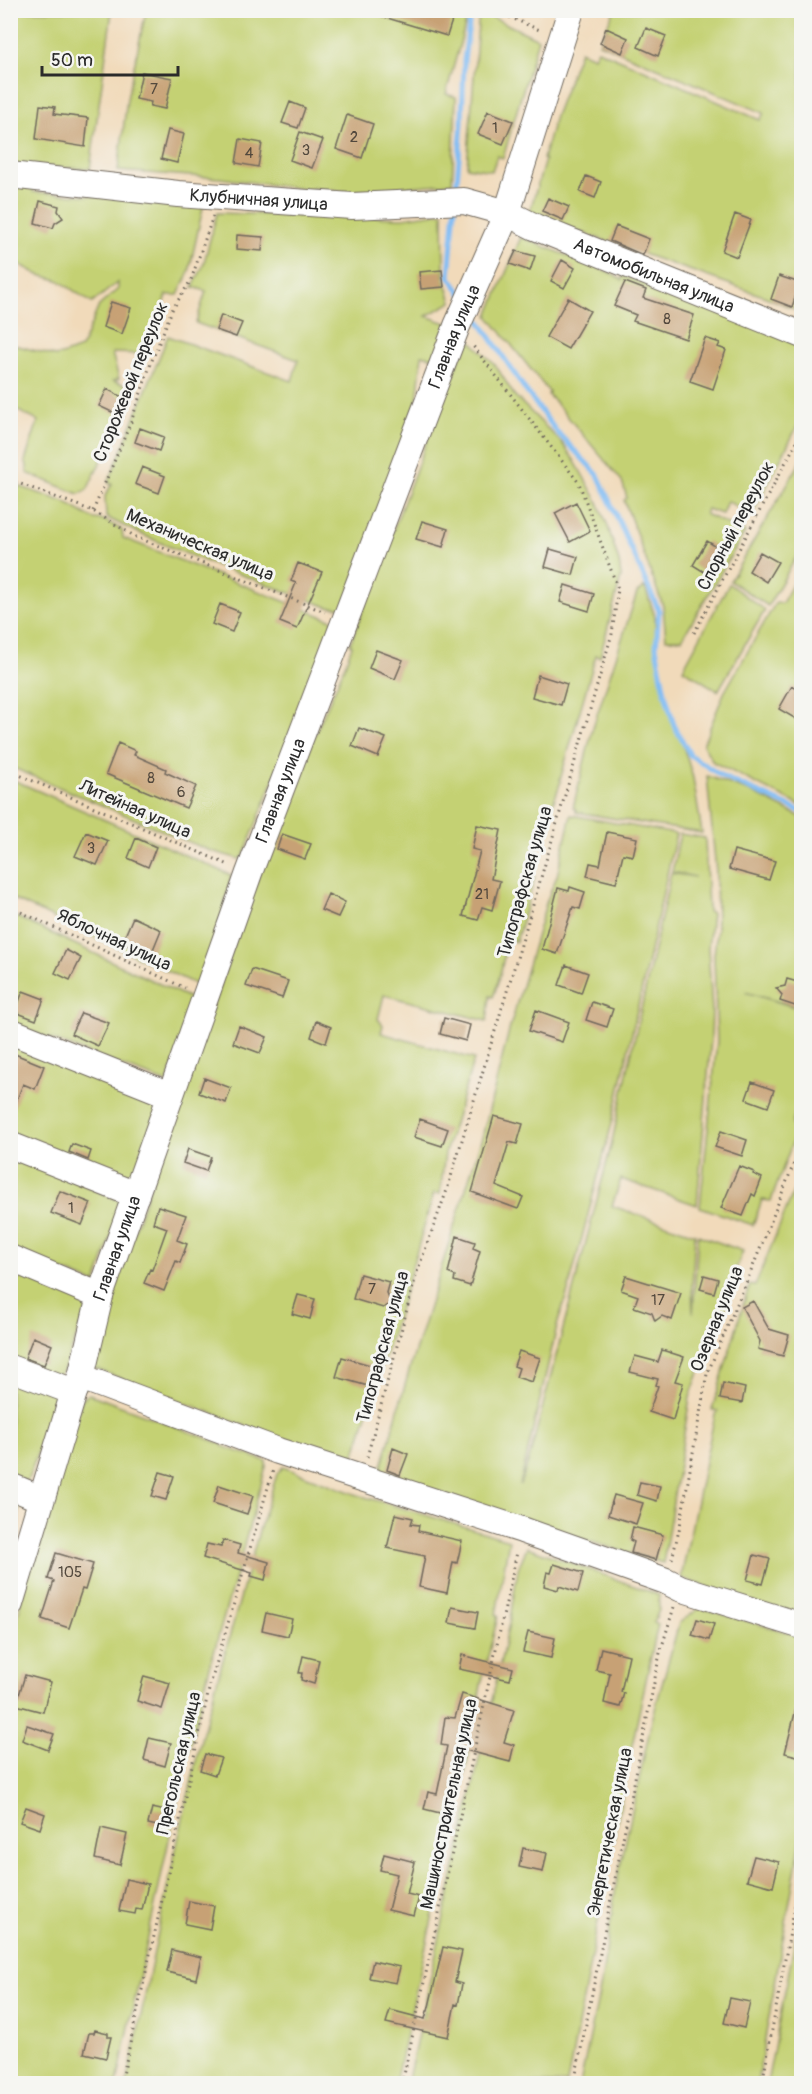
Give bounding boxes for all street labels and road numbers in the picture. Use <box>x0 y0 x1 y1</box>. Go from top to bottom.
street label: Клубничная улица <box>189 183 329 216</box>
street label: Автомобильная улица <box>570 232 738 318</box>
street label: Главная улица <box>423 281 485 392</box>
street label: Сторожевой переулок <box>88 298 174 466</box>
street label: Спорный переулок <box>692 457 780 595</box>
street label: Механическая улица <box>123 504 277 586</box>
street label: Главная улица <box>250 735 311 846</box>
street label: Литейная улица <box>75 774 194 844</box>
street label: Типографская улица <box>492 804 558 960</box>
street label: Яблочная улица <box>53 903 175 977</box>
street label: Главная улица <box>88 1192 146 1304</box>
street label: Озерная улица <box>685 1263 749 1375</box>
street label: Типографская улица <box>352 1268 414 1426</box>
street label: Прегольская улица <box>151 1689 207 1837</box>
street label: Машиностроительная улица <box>415 1697 483 1911</box>
street label: Энергетическая улица <box>582 1746 638 1918</box>

